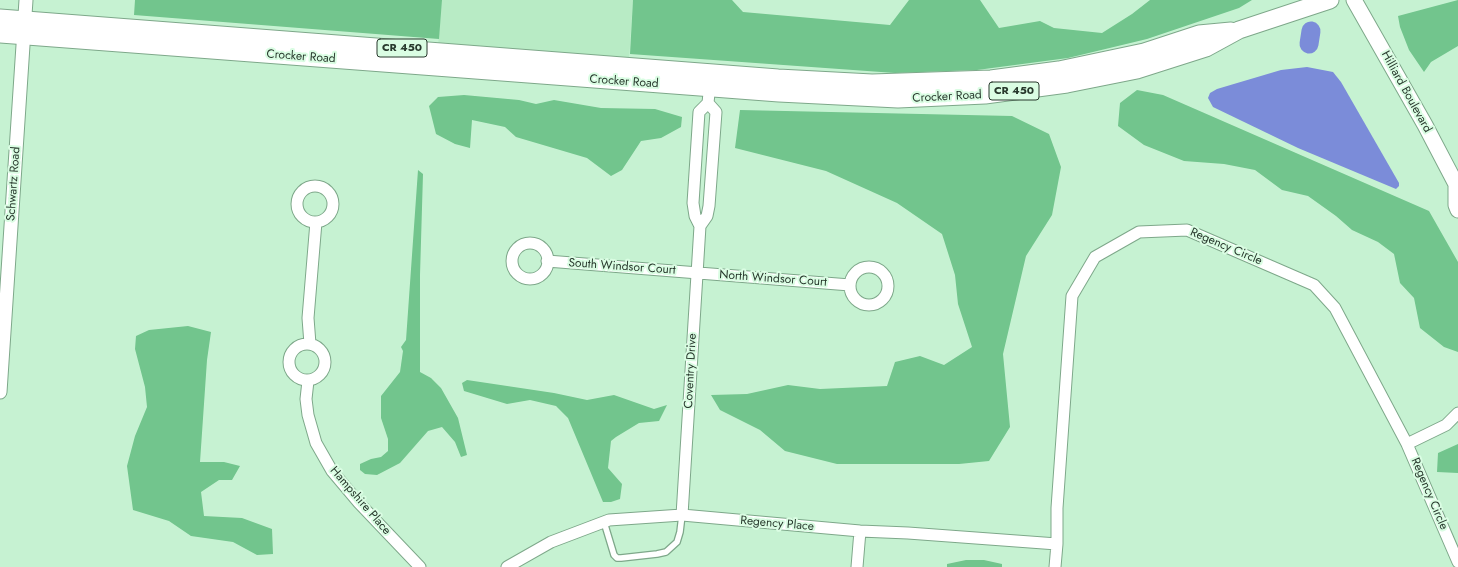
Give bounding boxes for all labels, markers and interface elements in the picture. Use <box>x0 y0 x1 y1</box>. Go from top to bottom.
road number: CR 450 <box>377 39 427 57</box>
street label: Crocker Road <box>266 47 336 67</box>
street label: Hilliard Boulevard <box>1378 49 1434 135</box>
street label: Crocker Road <box>589 72 659 92</box>
road number: CR 450 <box>989 82 1039 100</box>
street label: Crocker Road <box>912 88 982 106</box>
street label: Schwartz Road <box>4 146 24 222</box>
street label: Regency Circle <box>1188 225 1264 269</box>
street label: South Windsor Court <box>568 256 676 278</box>
street label: North Windsor Court <box>719 268 827 290</box>
street label: Coventry Drive <box>682 333 700 409</box>
street label: Regency Circle <box>1407 456 1451 532</box>
street label: Hampshire Place <box>327 464 393 538</box>
street label: Regency Place <box>740 514 814 534</box>

